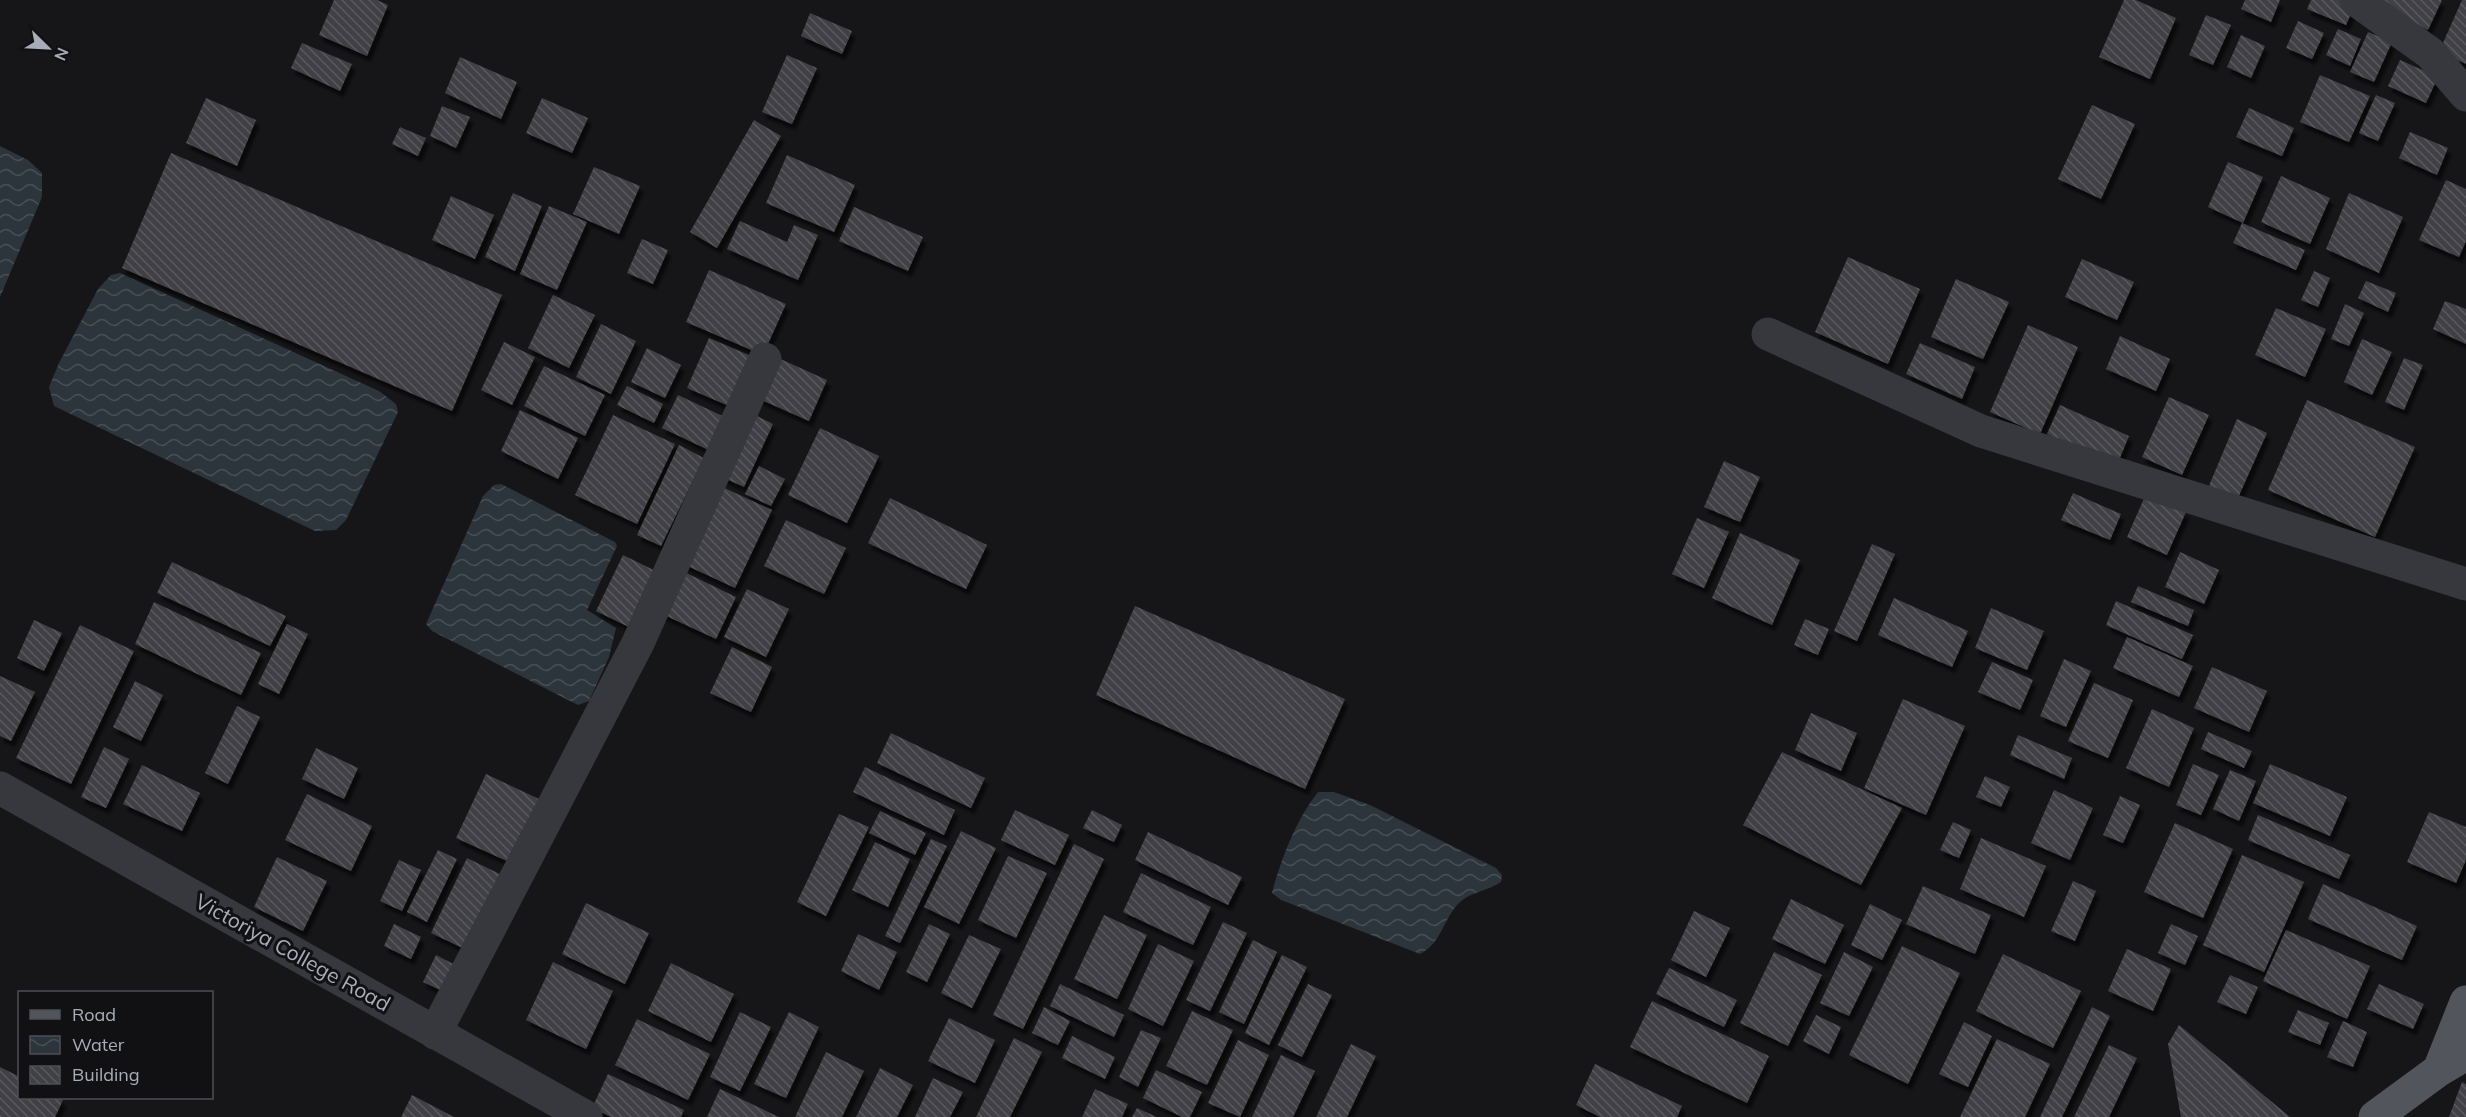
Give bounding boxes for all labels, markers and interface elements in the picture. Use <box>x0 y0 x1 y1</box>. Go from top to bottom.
north arrow <box>18 18 78 78</box>
text: N <box>50 45 73 64</box>
street label: Victoriya College Road <box>191 888 395 1016</box>
legend <box>18 991 213 1099</box>
text: Road <box>72 1003 116 1026</box>
text: Water <box>72 1033 125 1056</box>
text: Building <box>72 1063 140 1086</box>

